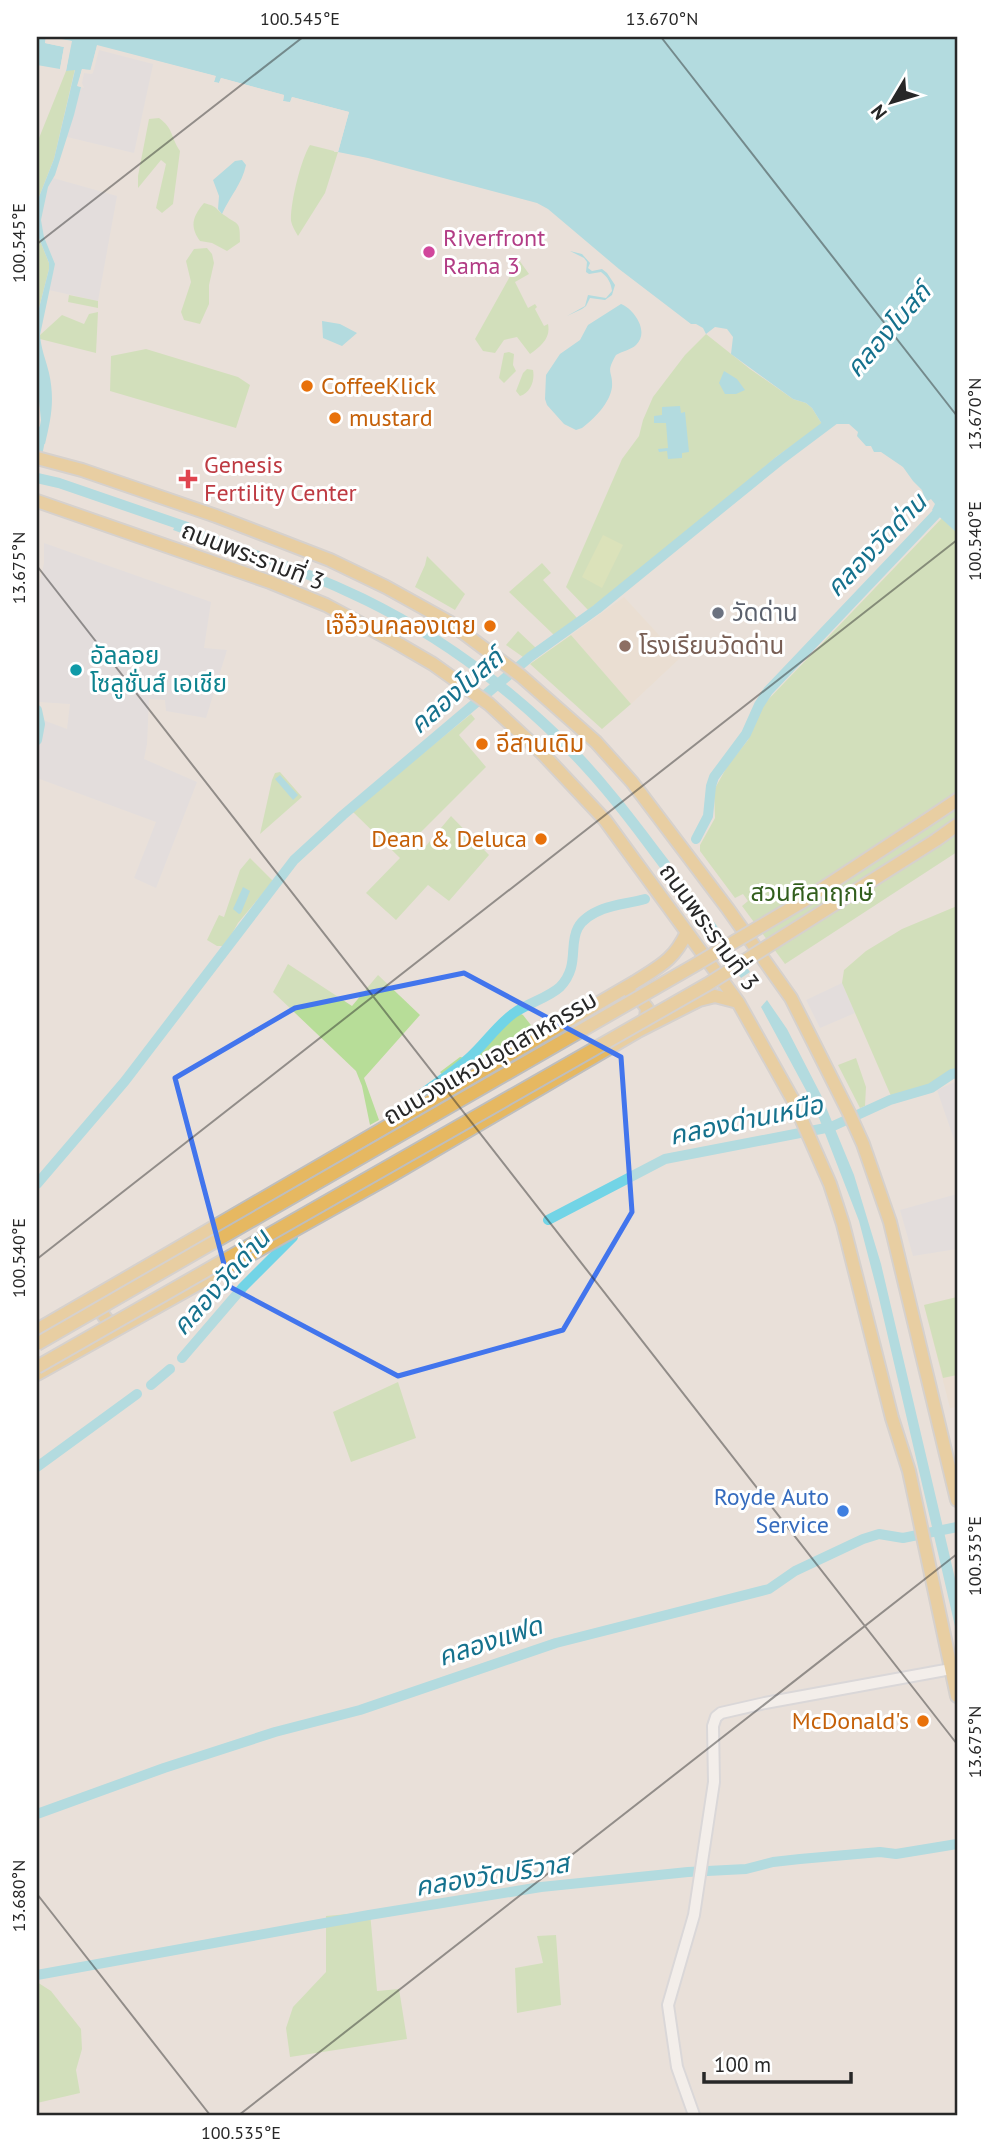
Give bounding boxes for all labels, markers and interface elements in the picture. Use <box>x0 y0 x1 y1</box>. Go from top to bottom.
text: 100.545°E <box>260 7 340 30</box>
text: 13.670°N <box>626 7 698 30</box>
north arrow <box>858 66 928 136</box>
text: N <box>865 100 892 125</box>
text: 100.545°E <box>7 203 30 283</box>
place label: Riverfront Rama 3 <box>443 222 545 281</box>
marker: Riverfront Rama 3 <box>421 244 437 260</box>
water label: คลองโบสถ์ <box>838 272 941 383</box>
place label: CoffeeKlick <box>321 370 437 401</box>
marker: CoffeeKlick <box>299 378 315 394</box>
text: 13.670°N <box>963 378 986 450</box>
place label: mustard <box>349 402 433 433</box>
marker: mustard <box>327 410 343 426</box>
place label: Genesis Fertility Center <box>204 449 357 508</box>
marker: Genesis Fertility Center <box>178 469 198 489</box>
water label: คลองวัดด่าน <box>818 485 934 603</box>
text: 100.540°E <box>963 501 986 581</box>
street label: ถนนพระรามที่ 3 <box>177 513 329 597</box>
text: 13.675°N <box>7 532 30 604</box>
place label: วัดด่าน <box>732 597 798 628</box>
marker: วัดด่าน <box>710 605 726 621</box>
place label: เจ๊อ้วนคลองเตย <box>325 610 476 641</box>
marker: เจ๊อ้วนคลองเตย <box>482 618 498 634</box>
place label: โรงเรียนวัดด่าน <box>639 630 784 661</box>
water label: คลองโบสถ์ <box>402 638 513 740</box>
marker: โรงเรียนวัดด่าน <box>617 638 633 654</box>
place label: อัลลอย โซลูชั่นส์ เอเชีย <box>90 640 227 699</box>
marker: อัลลอย โซลูชั่นส์ เอเชีย <box>68 662 84 678</box>
place label: อีสานเดิม <box>496 728 584 759</box>
marker: อีสานเดิม <box>474 736 490 752</box>
place label: Dean & Deluca <box>371 823 527 854</box>
marker: Dean & Deluca <box>533 831 549 847</box>
street label: ถนนพระรามที่ 3 <box>653 856 767 997</box>
park label: สวนศิลาฤกษ์ <box>751 877 873 908</box>
street label: ถนนวงแหวนอุตสาหกรรม <box>377 984 602 1131</box>
water label: คลองด่านเหนือ <box>666 1087 827 1152</box>
text: 100.540°E <box>7 1218 30 1298</box>
water label: คลองวัดด่าน <box>165 1220 278 1341</box>
place label: Royde Auto Service <box>714 1481 829 1540</box>
marker: Royde Auto Service <box>835 1503 851 1519</box>
text: 100.535°E <box>963 1516 986 1596</box>
water label: คลองแฟด <box>434 1608 547 1673</box>
place label: McDonald's <box>792 1705 909 1736</box>
text: 13.675°N <box>963 1706 986 1778</box>
marker: McDonald's <box>915 1713 931 1729</box>
water label: คลองวัดปริวาส <box>413 1846 574 1903</box>
text: 13.680°N <box>7 1860 30 1932</box>
scale bar <box>704 2040 850 2084</box>
text: 100 m <box>714 2051 771 2078</box>
text: 100.535°E <box>201 2121 281 2144</box>

